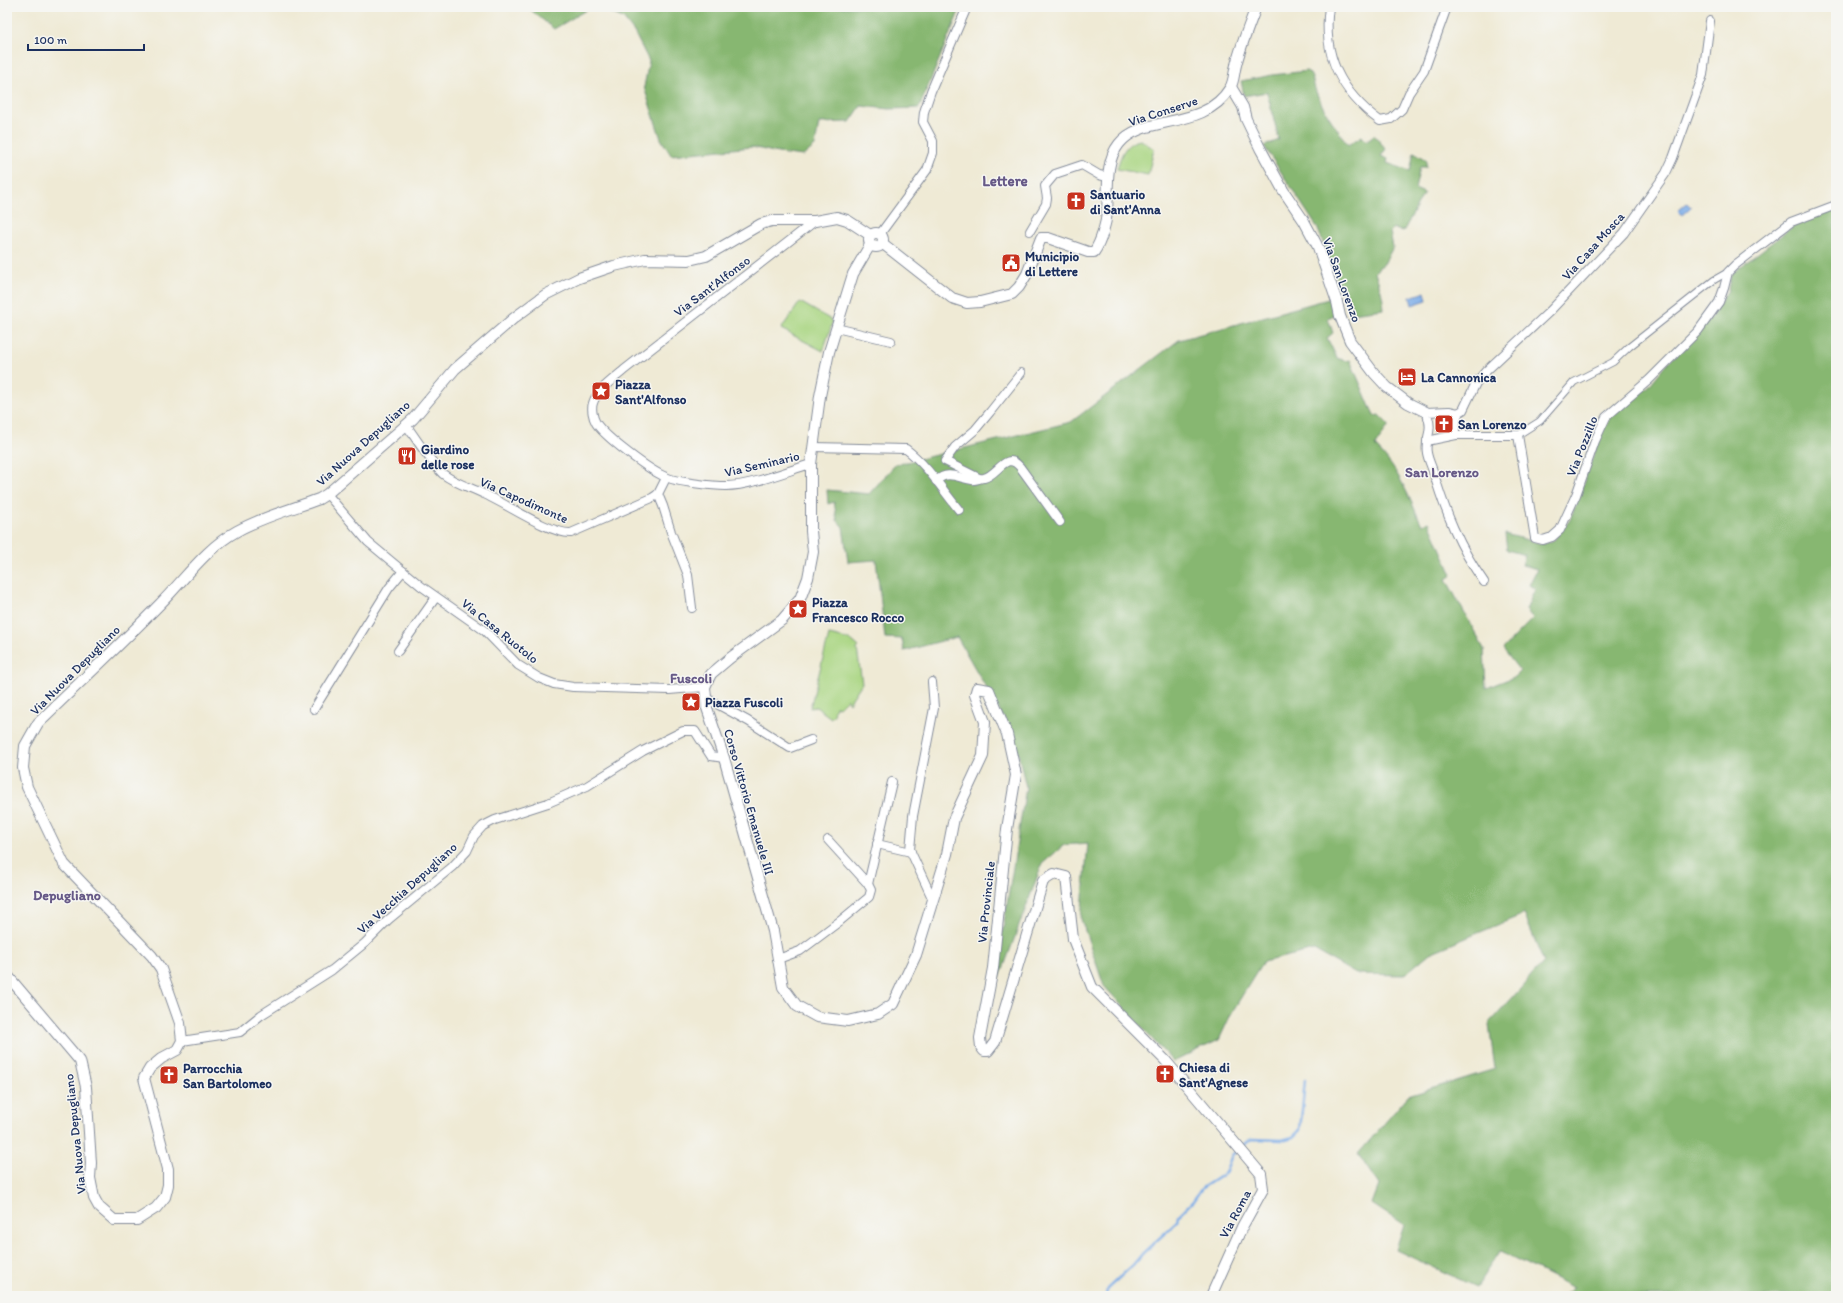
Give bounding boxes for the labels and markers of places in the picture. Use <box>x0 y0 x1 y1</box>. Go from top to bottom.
place label: Santuario di Sant'Anna <box>1090 187 1161 217</box>
church icon: Santuario di Sant'Anna <box>1065 190 1087 212</box>
place label: Municipio di Lettere <box>1025 249 1080 279</box>
public building icon: Municipio di Lettere <box>1000 252 1022 274</box>
hotel icon: La Cannonica <box>1396 366 1418 388</box>
place label: La Cannonica <box>1421 370 1497 385</box>
place label: Piazza Sant'Alfonso <box>615 377 687 407</box>
place icon: Piazza Sant'Alfonso <box>590 380 612 402</box>
church icon: San Lorenzo <box>1433 413 1455 435</box>
place label: San Lorenzo <box>1458 417 1527 432</box>
place label: Giardino delle rose <box>421 442 475 472</box>
restaurant icon: Giardino delle rose <box>396 445 418 467</box>
place label: Piazza Francesco Rocco <box>812 595 905 625</box>
place icon: Piazza Francesco Rocco <box>787 598 809 620</box>
place icon: Piazza Fuscoli <box>680 691 702 713</box>
place label: Piazza Fuscoli <box>705 695 783 710</box>
place label: Chiesa di Sant'Agnese <box>1179 1060 1248 1091</box>
place label: Parrocchia San Bartolomeo <box>183 1061 272 1091</box>
church icon: Chiesa di Sant'Agnese <box>1154 1063 1176 1085</box>
church icon: Parrocchia San Bartolomeo <box>158 1064 180 1086</box>

